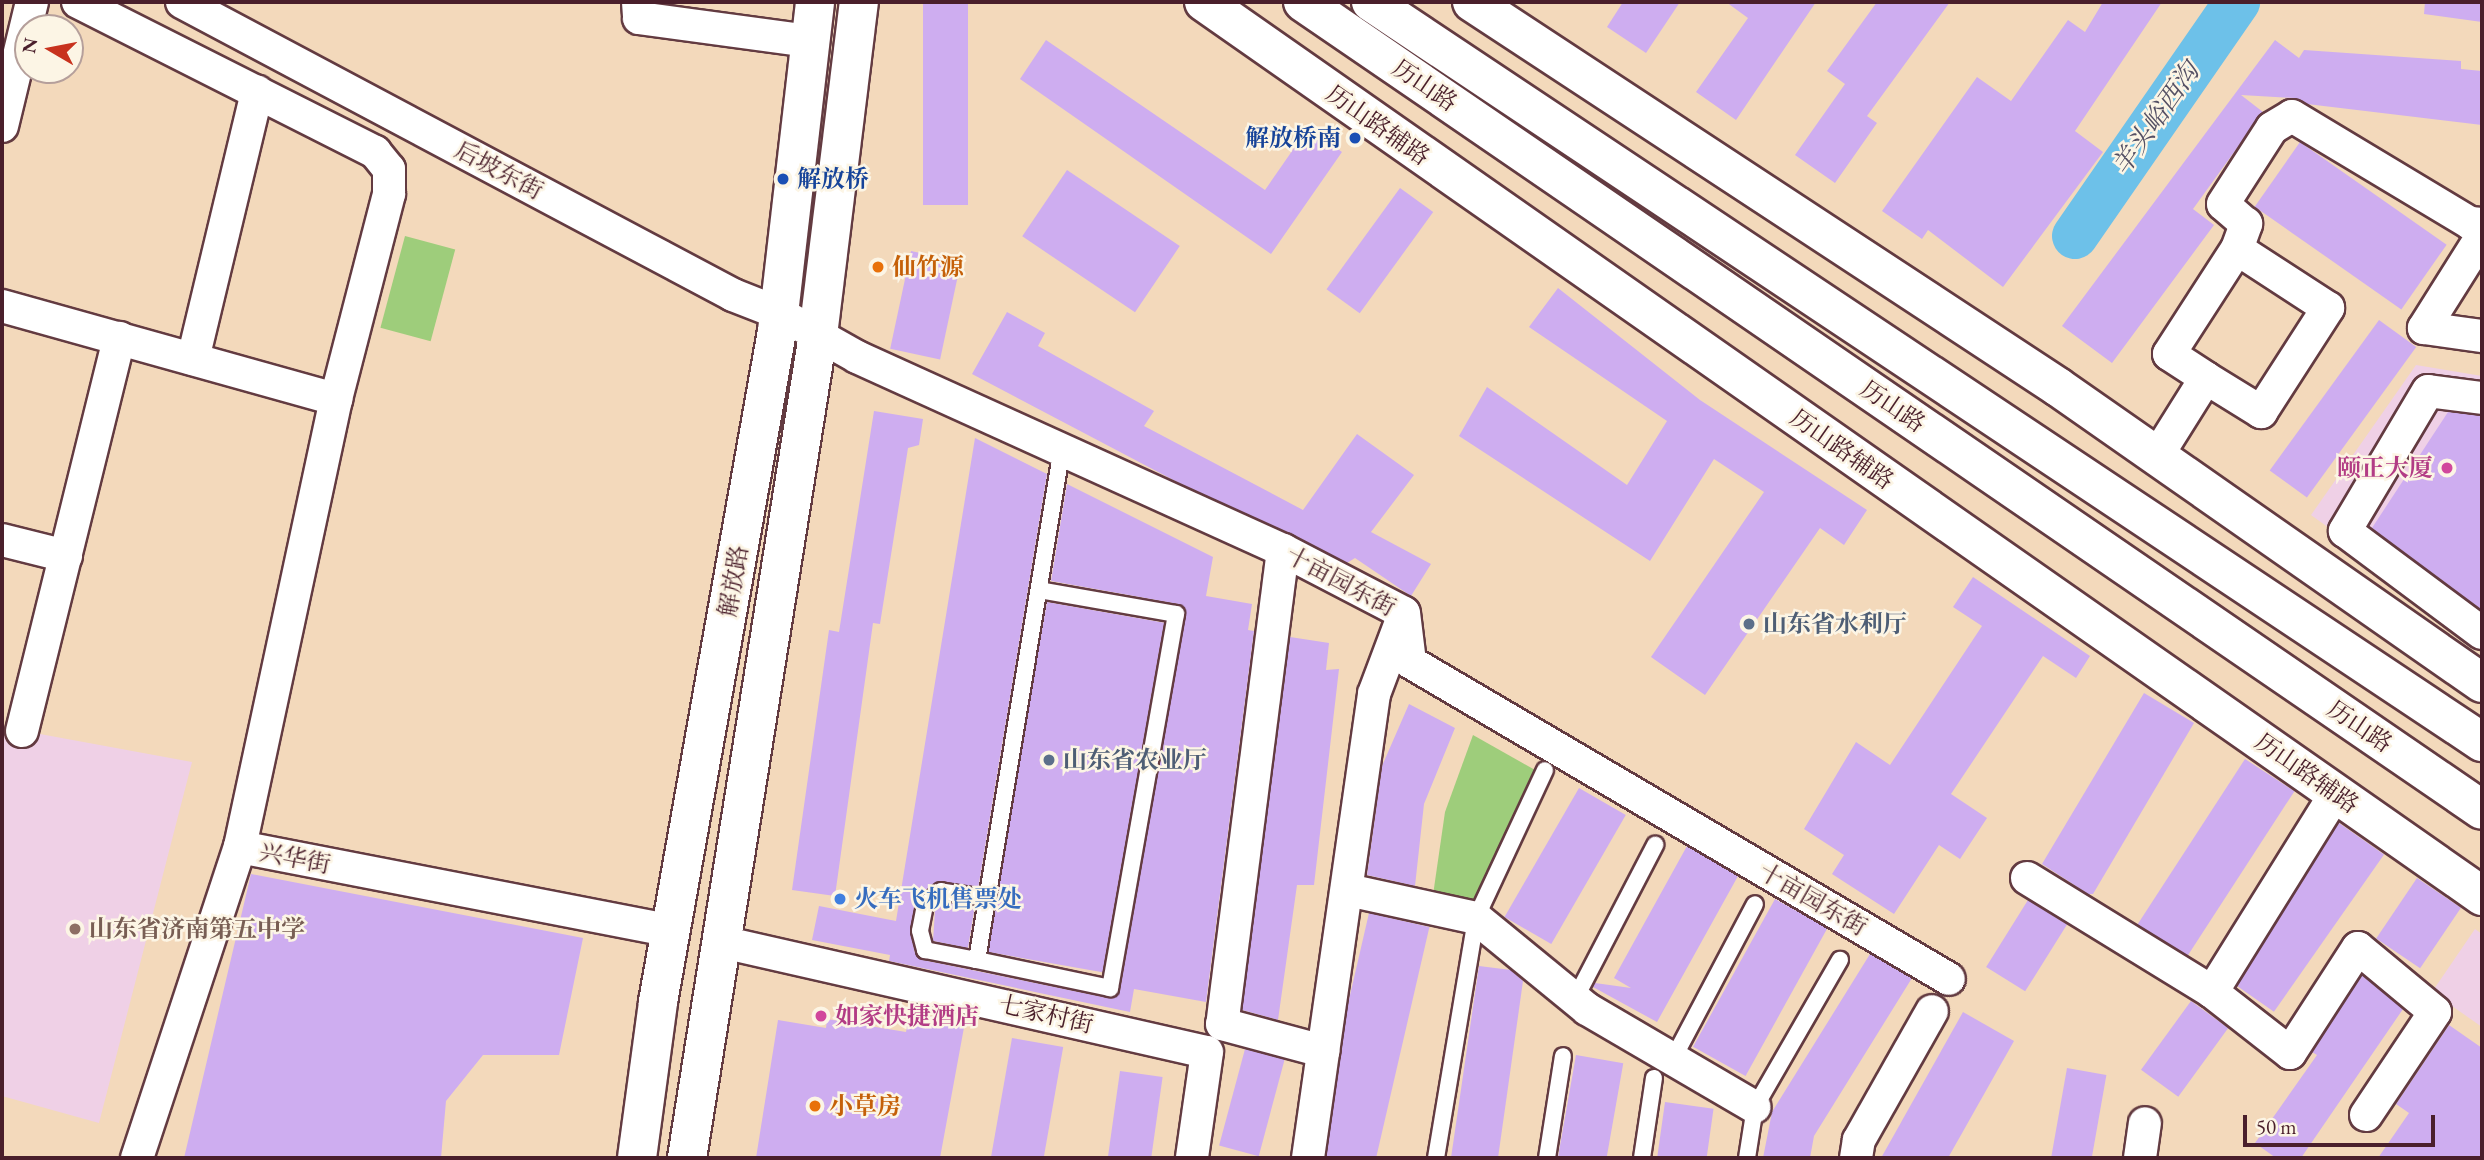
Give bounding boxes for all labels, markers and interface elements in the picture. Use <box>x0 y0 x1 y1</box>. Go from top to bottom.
north arrow <box>14 14 84 84</box>
text: N <box>16 36 43 55</box>
street label: 历山路 <box>1387 53 1463 117</box>
water label: 羊头峪西沟 <box>2106 57 2206 181</box>
street label: 历山路辅路 <box>1321 79 1435 171</box>
place label: 解放桥南 <box>1245 124 1341 152</box>
marker: 解放桥南 <box>1347 130 1363 146</box>
street label: 后坡东街 <box>450 135 548 205</box>
place label: 解放桥 <box>797 165 869 193</box>
marker: 解放桥 <box>775 171 791 187</box>
place label: 仙竹源 <box>892 253 964 281</box>
marker: 仙竹源 <box>870 259 886 275</box>
street label: 历山路 <box>1855 374 1931 438</box>
street label: 历山路辅路 <box>1785 403 1899 495</box>
place label: 颐正大厦 <box>2337 454 2433 482</box>
marker: 颐正大厦 <box>2439 460 2455 476</box>
street label: 十亩园东街 <box>1281 540 1401 622</box>
street label: 解放路 <box>713 543 753 619</box>
place label: 山东省水利厅 <box>1763 610 1907 638</box>
marker: 山东省水利厅 <box>1741 616 1757 632</box>
street label: 历山路 <box>2322 694 2398 758</box>
street label: 历山路辅路 <box>2250 727 2364 819</box>
place label: 山东省农业厅 <box>1063 746 1207 774</box>
marker: 山东省农业厅 <box>1041 752 1057 768</box>
street label: 兴华街 <box>257 837 333 879</box>
street label: 十亩园东街 <box>1754 857 1872 941</box>
place label: 火车飞机售票处 <box>854 885 1022 913</box>
marker: 火车飞机售票处 <box>832 891 848 907</box>
place label: 山东省济南第五中学 <box>89 915 305 943</box>
marker: 山东省济南第五中学 <box>67 921 83 937</box>
street label: 七家村街 <box>996 989 1096 1039</box>
place label: 如家快捷酒店 <box>835 1002 979 1030</box>
marker: 如家快捷酒店 <box>813 1008 829 1024</box>
place label: 小草房 <box>829 1092 901 1120</box>
marker: 小草房 <box>807 1098 823 1114</box>
scale bar <box>2246 1100 2438 1144</box>
text: 50 m <box>2256 1113 2297 1140</box>

